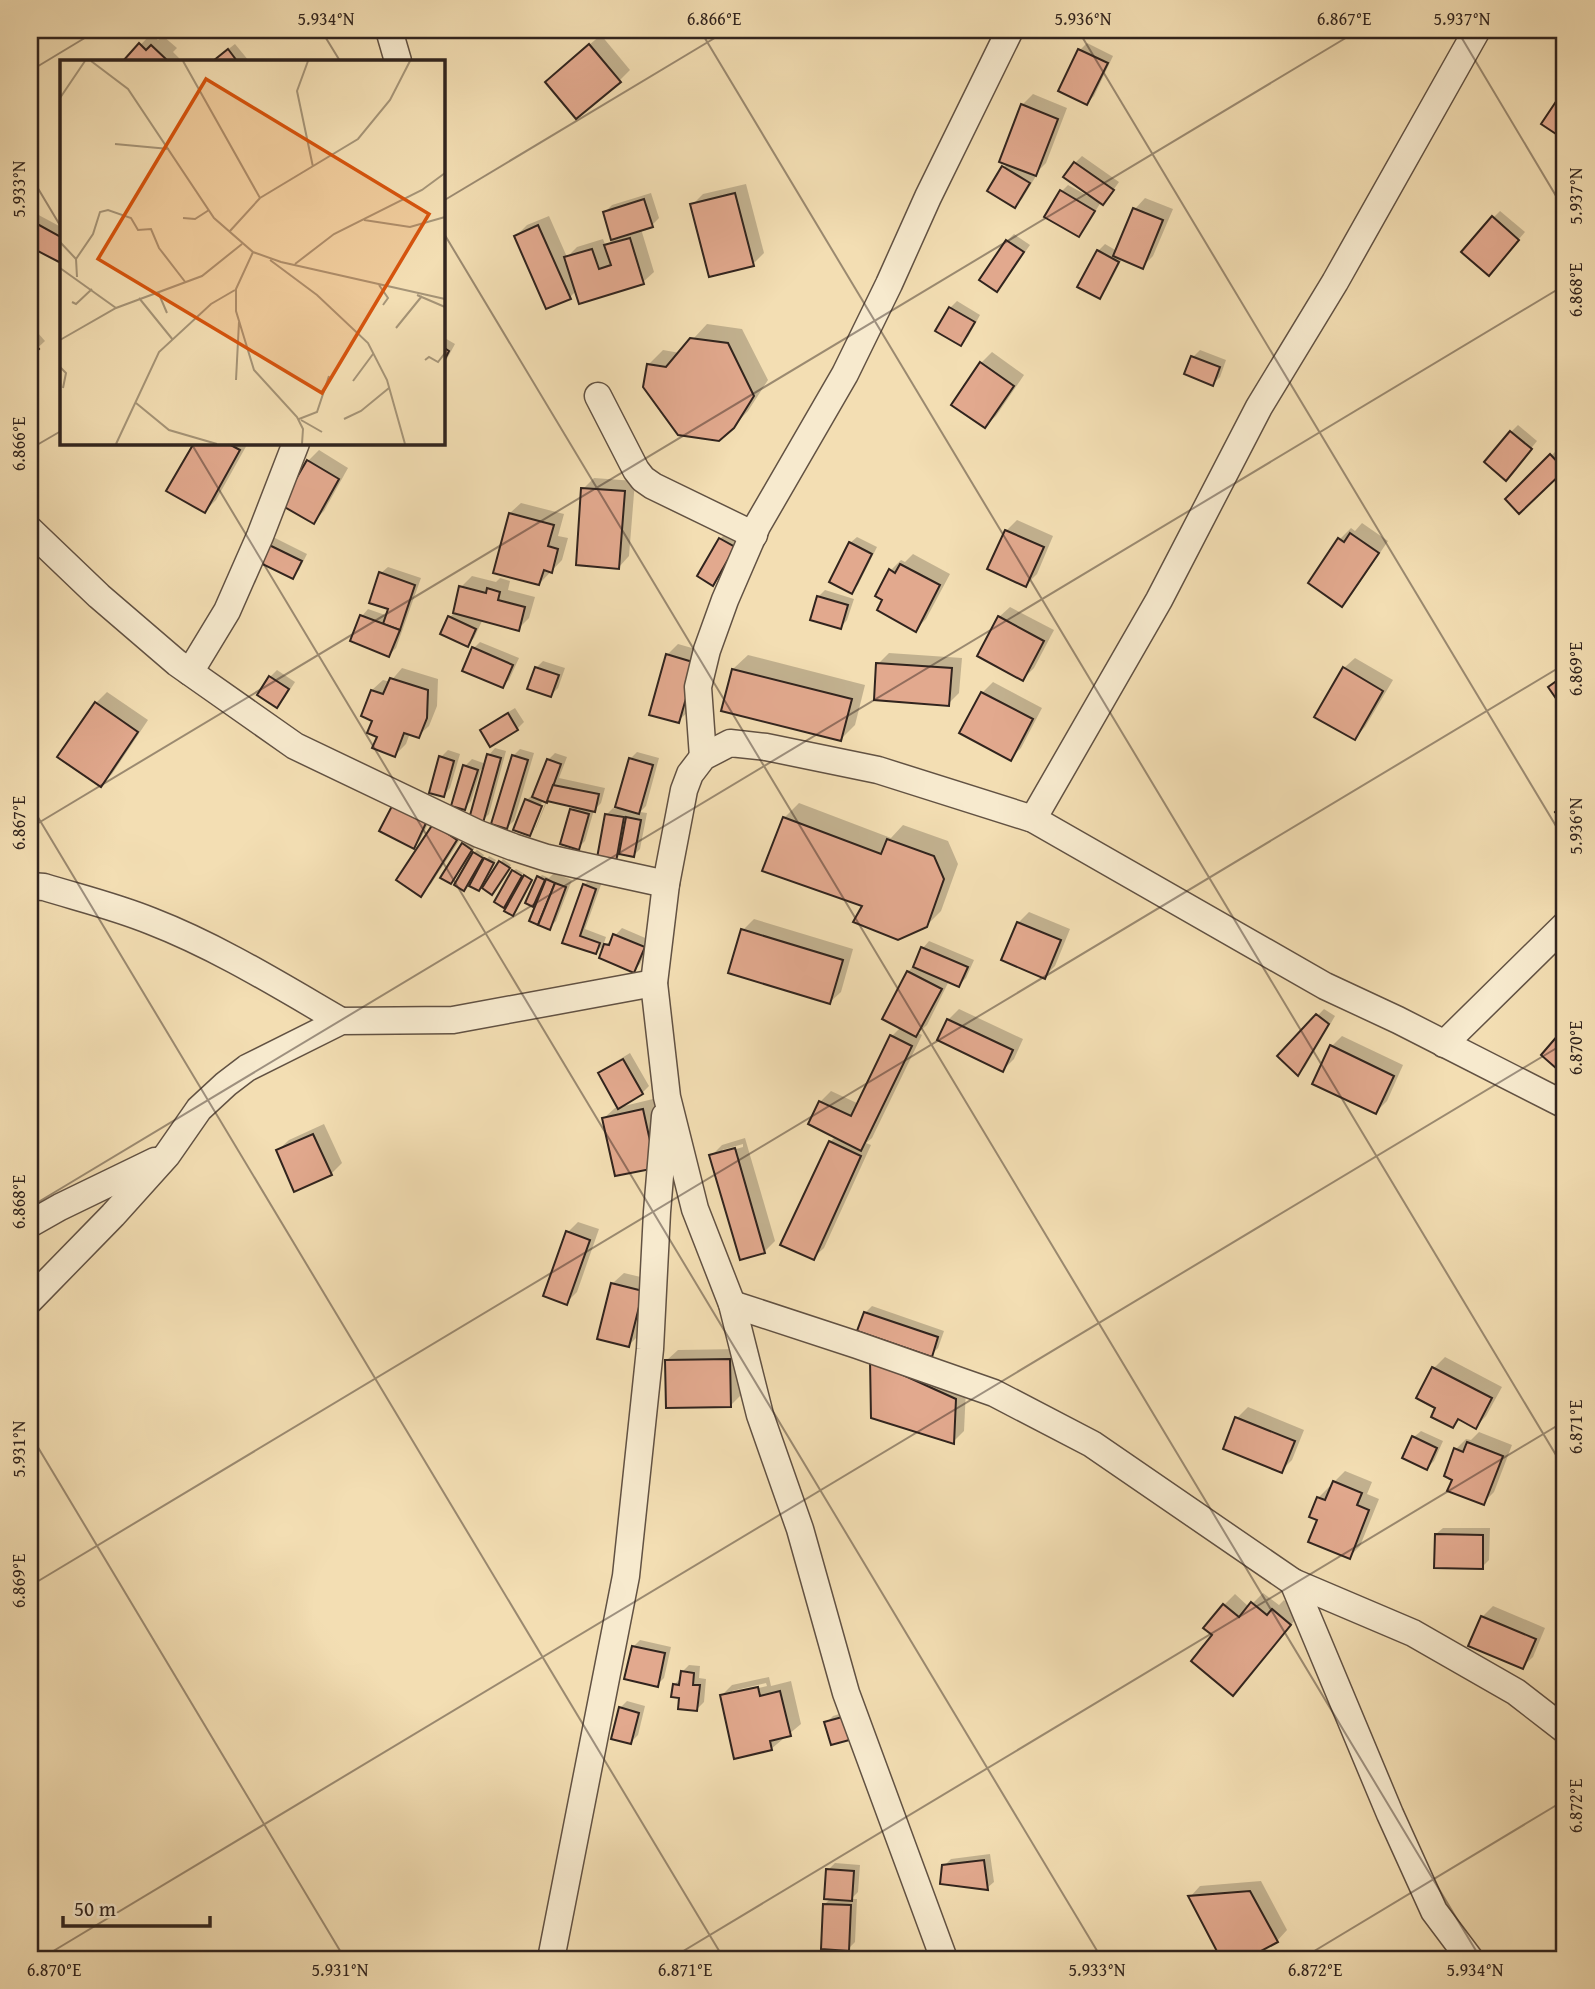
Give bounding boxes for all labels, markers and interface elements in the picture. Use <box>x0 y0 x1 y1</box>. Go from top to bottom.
text: 5.934°N <box>297 5 355 32</box>
text: 6.866°E <box>687 5 741 32</box>
text: 5.936°N <box>1054 5 1112 32</box>
text: 6.867°E <box>1317 5 1371 32</box>
text: 5.937°N <box>1433 5 1491 32</box>
inset map <box>60 60 444 444</box>
text: 5.933°N <box>5 160 32 218</box>
text: 5.937°N <box>1562 167 1589 225</box>
text: 6.868°E <box>1562 263 1589 317</box>
text: 6.866°E <box>5 417 32 471</box>
text: 6.869°E <box>1562 642 1589 696</box>
text: 6.867°E <box>5 796 32 850</box>
text: 5.936°N <box>1562 797 1589 855</box>
text: 6.870°E <box>1562 1021 1589 1075</box>
text: 6.868°E <box>5 1175 32 1229</box>
text: 6.871°E <box>1562 1400 1589 1454</box>
text: 5.931°N <box>5 1420 32 1478</box>
text: 6.869°E <box>5 1554 32 1608</box>
text: 6.872°E <box>1562 1779 1589 1833</box>
scale bar <box>63 1884 210 1928</box>
text: 50 m <box>74 1893 116 1924</box>
text: 6.870°E <box>27 1956 81 1983</box>
text: 5.931°N <box>311 1956 369 1983</box>
text: 6.871°E <box>658 1956 712 1983</box>
text: 5.933°N <box>1068 1956 1126 1983</box>
text: 6.872°E <box>1288 1956 1342 1983</box>
text: 5.934°N <box>1446 1956 1504 1983</box>

